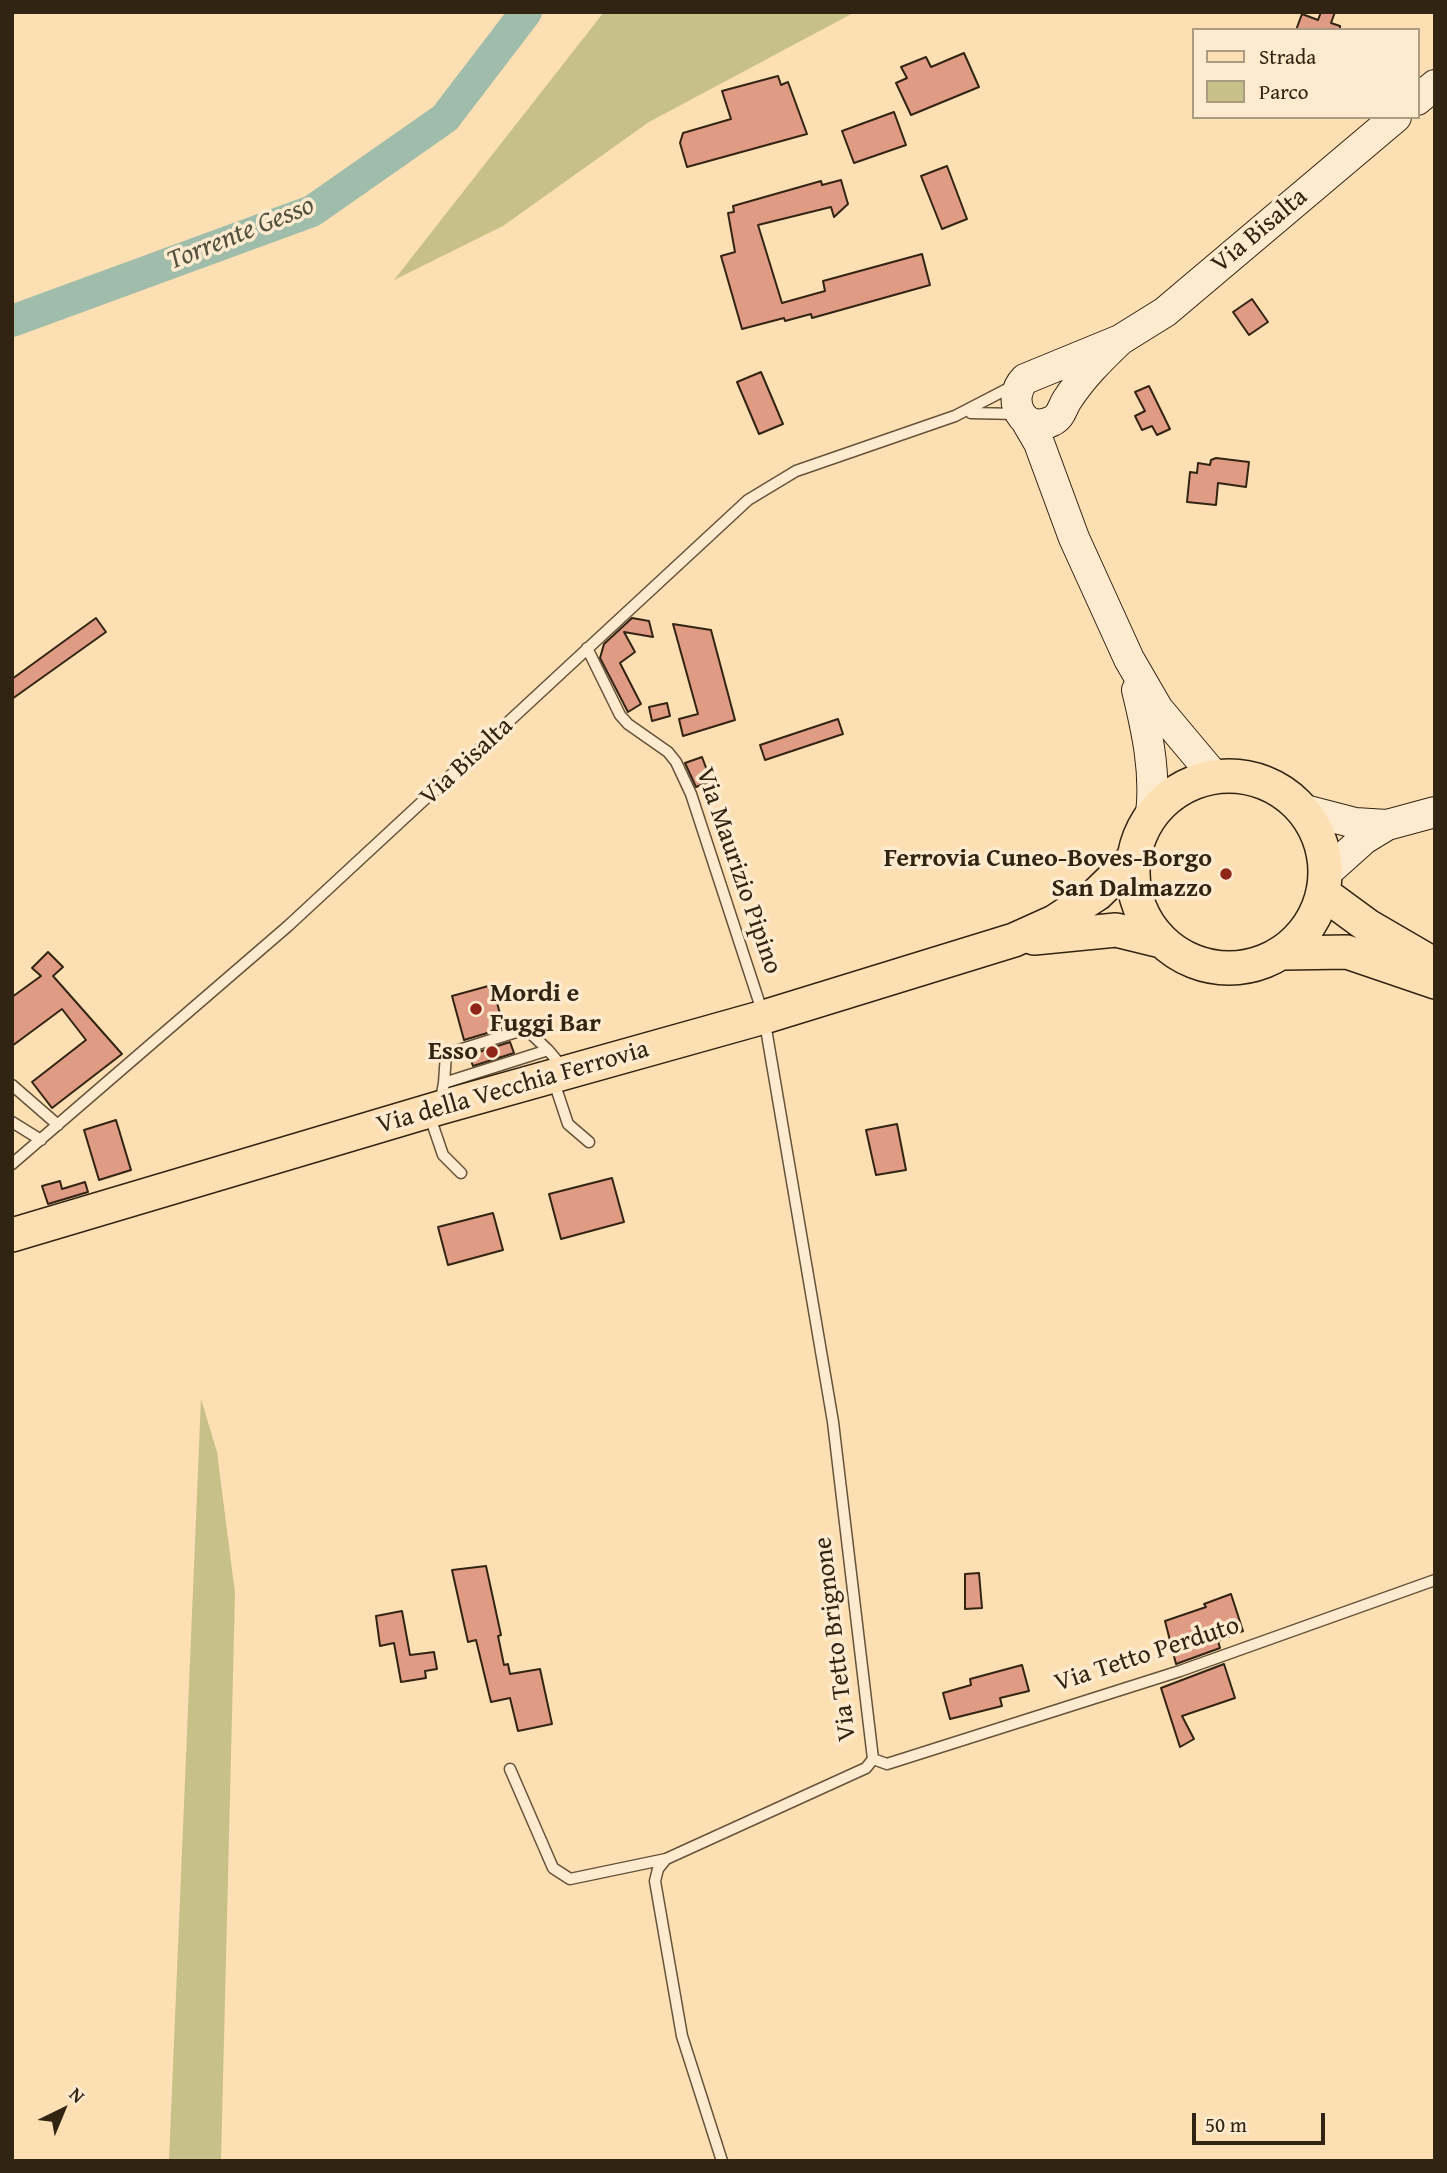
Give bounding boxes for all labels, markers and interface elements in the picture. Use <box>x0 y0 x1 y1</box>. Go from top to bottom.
legend <box>1192 28 1419 119</box>
text: Strada <box>1259 41 1316 72</box>
text: Parco <box>1259 76 1309 107</box>
street label: Via Bisalta <box>1206 182 1314 280</box>
water label: Torrente Gesso <box>163 189 319 279</box>
street label: Via Bisalta <box>414 711 520 813</box>
street label: Via Maurizio Pipino <box>688 764 788 978</box>
place label: Ferrovia Cuneo-Boves-Borgo San Dalmazzo <box>884 843 1212 904</box>
marker: Ferrovia Cuneo-Boves-Borgo San Dalmazzo <box>1218 866 1234 882</box>
place label: Mordi e Fuggi Bar <box>490 978 601 1040</box>
marker: Mordi e Fuggi Bar <box>468 1001 484 1017</box>
street label: Via della Vecchia Ferrovia <box>373 1034 653 1142</box>
place label: Esso <box>428 1036 478 1068</box>
marker: Esso <box>484 1044 500 1060</box>
street label: Via Tetto Brignone <box>808 1535 864 1743</box>
street label: Via Tetto Perduto <box>1051 1610 1243 1700</box>
north arrow <box>28 2075 98 2145</box>
text: N <box>63 2080 92 2109</box>
scale bar <box>1195 2100 1328 2144</box>
text: 50 m <box>1205 2109 1247 2140</box>

